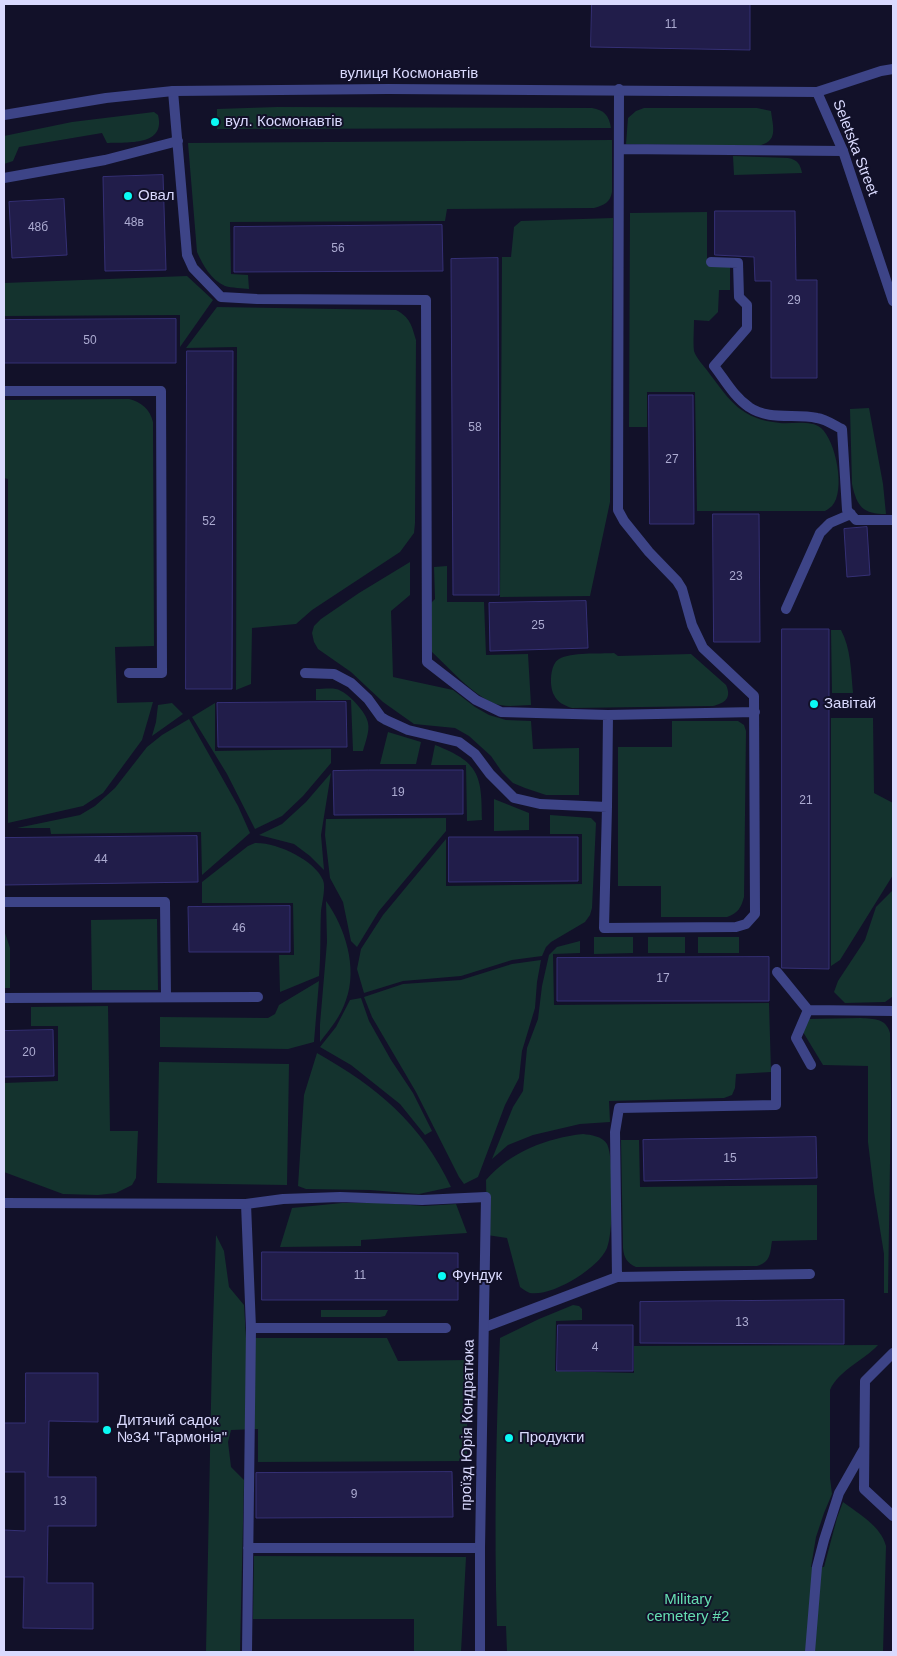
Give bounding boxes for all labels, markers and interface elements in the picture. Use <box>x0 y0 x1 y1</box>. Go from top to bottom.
house number: 11 <box>665 18 677 32</box>
street label: вулиця Космонавтів <box>340 65 478 83</box>
street label: Seletska Street <box>828 97 882 199</box>
place label: вул. Космонавтів <box>225 113 343 131</box>
marker: вул. Космонавтів <box>209 116 221 128</box>
place label: Овал <box>138 187 175 205</box>
marker: Овал <box>122 190 134 202</box>
house number: 48в <box>124 216 144 230</box>
house number: 48б <box>28 221 48 235</box>
house number: 56 <box>331 242 345 256</box>
house number: 29 <box>787 294 801 308</box>
house number: 50 <box>83 334 97 348</box>
house number: 58 <box>468 421 482 435</box>
house number: 27 <box>665 453 679 467</box>
house number: 52 <box>202 515 216 529</box>
house number: 23 <box>729 570 743 584</box>
house number: 25 <box>531 619 545 633</box>
place label: Завітай <box>824 695 876 713</box>
marker: Завітай <box>808 698 820 710</box>
house number: 19 <box>391 786 405 800</box>
house number: 21 <box>799 794 813 808</box>
house number: 44 <box>94 853 108 867</box>
house number: 46 <box>232 922 246 936</box>
house number: 17 <box>656 972 670 986</box>
house number: 20 <box>22 1046 36 1060</box>
house number: 15 <box>723 1152 737 1166</box>
place label: Фундук <box>452 1267 502 1285</box>
house number: 11 <box>354 1269 366 1283</box>
marker: Фундук <box>436 1270 448 1282</box>
house number: 13 <box>735 1316 749 1330</box>
street label: проїзд Юрія Кондратюка <box>458 1339 478 1511</box>
house number: 4 <box>592 1341 598 1355</box>
place label: Дитячий садок №34 "Гармонія" <box>117 1412 227 1447</box>
marker: Дитячий садок №34 "Гармонія" <box>101 1424 113 1436</box>
place label: Продукти <box>519 1429 584 1447</box>
marker: Продукти <box>503 1432 515 1444</box>
house number: 9 <box>351 1488 357 1502</box>
house number: 13 <box>53 1495 67 1509</box>
park label: Military cemetery #2 <box>647 1591 729 1626</box>

